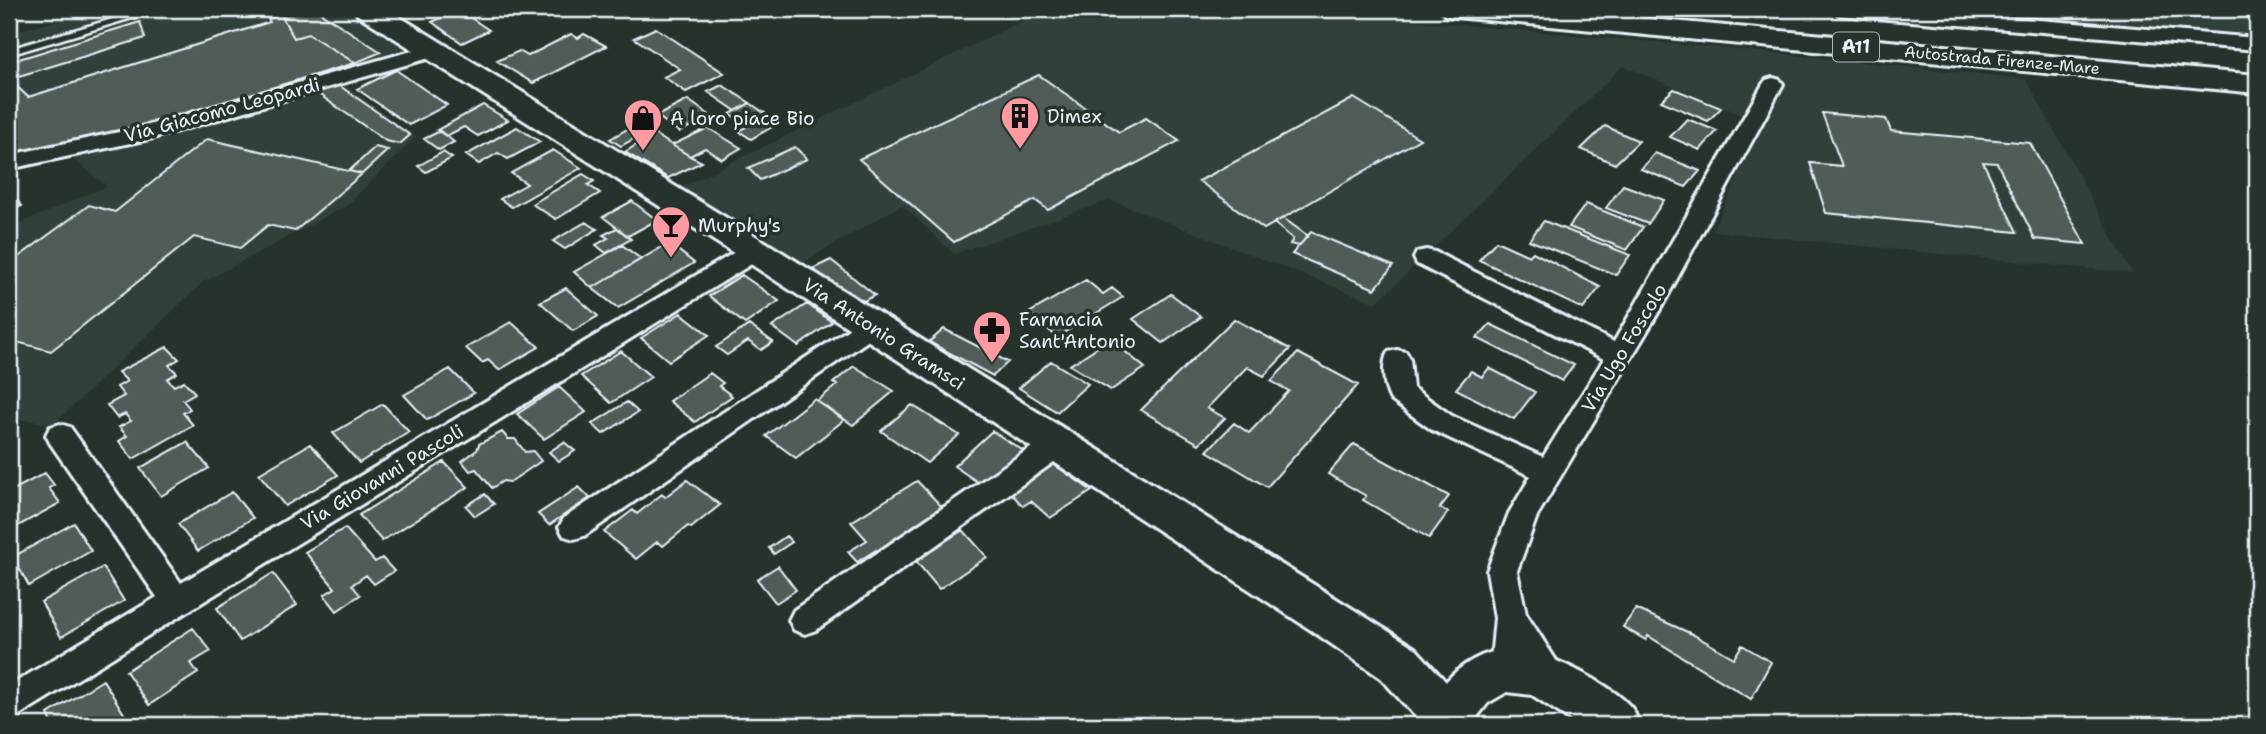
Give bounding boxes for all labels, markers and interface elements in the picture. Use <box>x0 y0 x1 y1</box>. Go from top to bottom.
road number: A11 <box>1833 32 1879 62</box>
street label: Autostrada Firenze-Mare <box>1903 41 2101 79</box>
street label: Via Giacomo Leopardi <box>121 72 323 148</box>
building icon: Dimex <box>999 95 1041 150</box>
shop icon: A loro piace Bio <box>622 97 664 152</box>
place label: Dimex <box>1047 104 1102 129</box>
place label: A loro piace Bio <box>670 106 815 131</box>
bar icon: Murphy's <box>650 204 692 259</box>
place label: Murphy's <box>698 213 781 238</box>
street label: Via Antonio Gramsci <box>798 272 970 396</box>
street label: Via Ugo Foscolo <box>1576 279 1672 417</box>
place label: Farmacia Sant'Antonio <box>1019 307 1136 354</box>
pharmacy icon: Farmacia Sant'Antonio <box>971 309 1013 364</box>
street label: Via Giovanni Pascoli <box>296 418 468 536</box>

